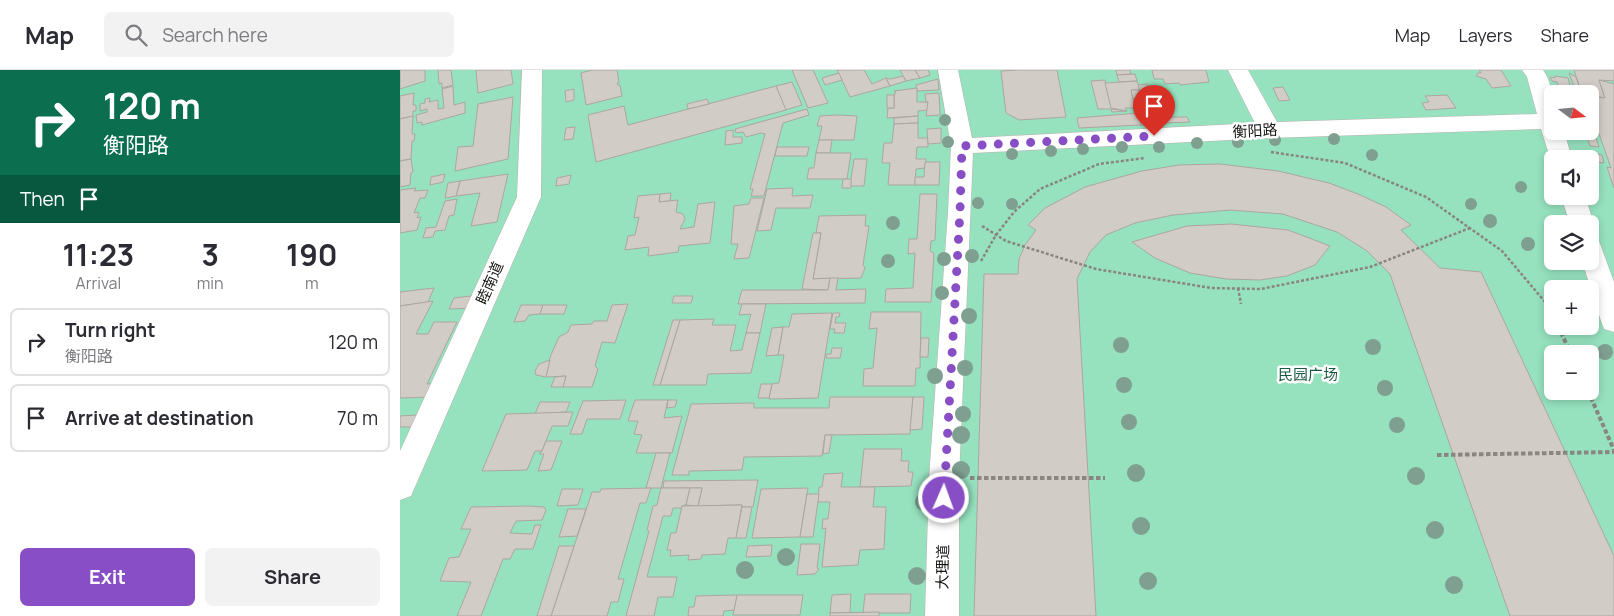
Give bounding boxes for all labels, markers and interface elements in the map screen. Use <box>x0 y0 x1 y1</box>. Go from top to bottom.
search box <box>104 12 454 57</box>
text: Map <box>25 18 74 51</box>
icon: search <box>122 21 150 49</box>
text: Search here <box>162 22 268 48</box>
text: Map <box>1395 23 1430 47</box>
text: Layers <box>1458 23 1512 47</box>
text: Share <box>1540 23 1589 47</box>
text: 120 m <box>103 82 201 130</box>
pin <box>1133 85 1175 136</box>
north arrow <box>1544 85 1599 140</box>
map controls <box>1544 85 1599 400</box>
icon: right <box>20 90 85 155</box>
icon: arrive <box>1140 92 1168 120</box>
street label: 衡阳路 <box>1232 119 1278 142</box>
text: 衡阳路 <box>103 130 169 160</box>
button: sound <box>1544 150 1599 205</box>
icon: arrive <box>75 185 103 213</box>
text: Then <box>20 186 65 212</box>
button: layers <box>1544 215 1599 270</box>
text: 11:23 <box>62 234 134 275</box>
text: 3 <box>201 234 219 275</box>
text: 190 <box>286 234 338 275</box>
street label: 睦南道 <box>471 258 508 308</box>
text: Arrival <box>76 272 121 294</box>
text: min <box>197 272 224 294</box>
text: m <box>305 272 319 294</box>
button: + <box>1544 280 1599 335</box>
text: Turn right <box>65 317 155 343</box>
icon: right <box>22 328 50 356</box>
text: 120 m <box>328 329 378 355</box>
text: 衡阳路 <box>65 345 113 367</box>
button: − <box>1544 345 1599 400</box>
park label: 民园广场 <box>1278 364 1338 385</box>
icon: arrive <box>22 404 50 432</box>
text: Arrive at destination <box>65 405 254 431</box>
text: 70 m <box>337 405 378 431</box>
position arrow <box>917 471 969 523</box>
street label: 大理道 <box>932 544 953 590</box>
button: Exit <box>20 548 195 606</box>
button: Share <box>205 548 380 606</box>

